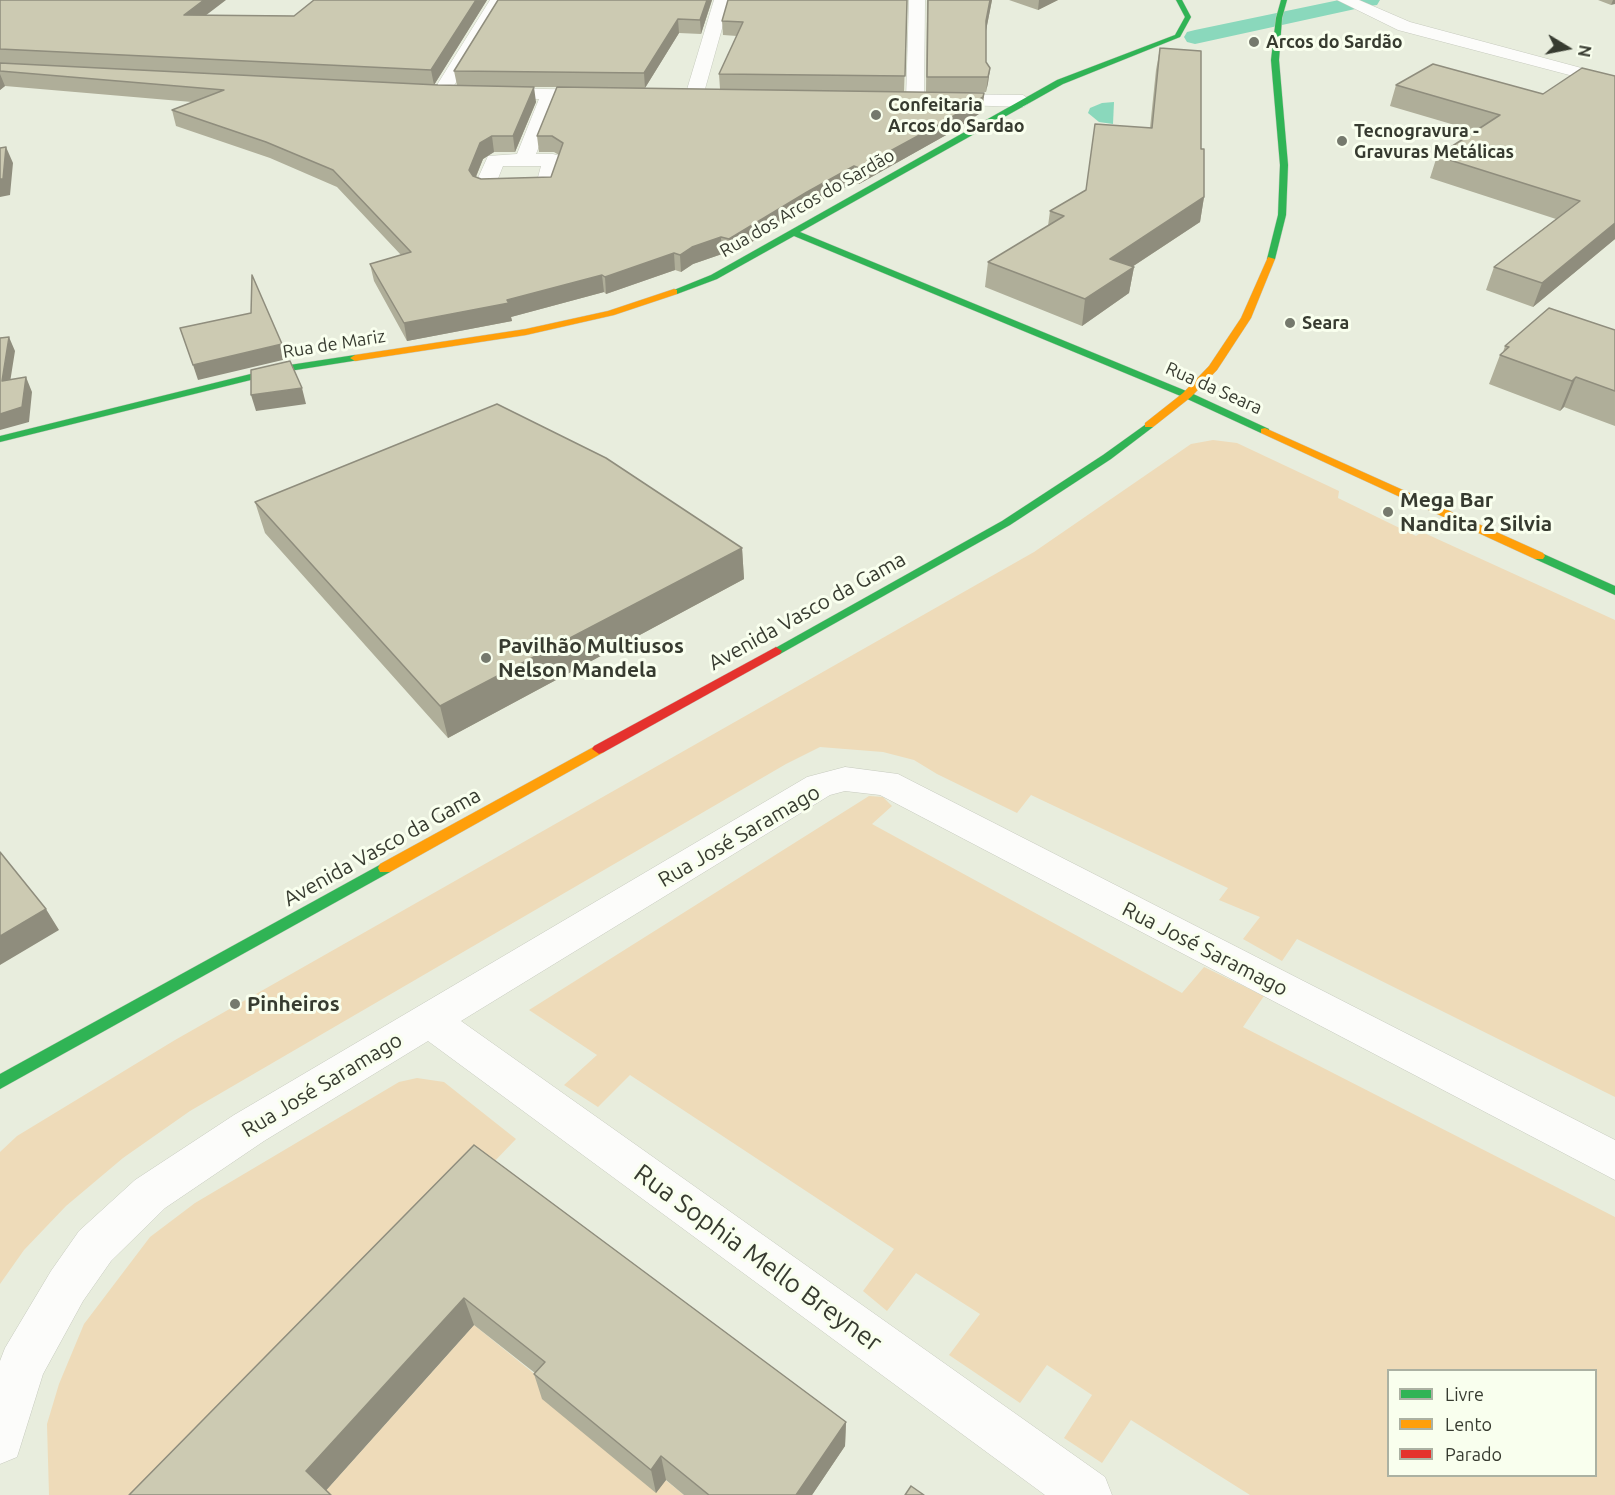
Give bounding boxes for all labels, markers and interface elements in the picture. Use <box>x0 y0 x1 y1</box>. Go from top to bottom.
north arrow <box>1537 18 1597 78</box>
place label: Arcos do Sardão <box>1266 31 1403 53</box>
marker: Arcos do Sardão <box>1247 35 1261 49</box>
text: N <box>1575 44 1595 59</box>
place label: Confeitaria Arcos do Sardao <box>888 94 1025 136</box>
marker: Confeitaria Arcos do Sardao <box>869 108 883 122</box>
place label: Tecnogravura - Gravuras Metálicas <box>1354 120 1514 162</box>
marker: Tecnogravura - Gravuras Metálicas <box>1335 134 1349 148</box>
street label: Rua dos Arcos do Sardão <box>716 144 898 262</box>
place label: Seara <box>1302 312 1349 334</box>
marker: Seara <box>1283 316 1297 330</box>
street label: Rua de Mariz <box>281 325 387 363</box>
street label: Rua da Seara <box>1162 357 1266 419</box>
place label: Mega Bar Nandita 2 Silvia <box>1400 487 1552 537</box>
marker: Mega Bar Nandita 2 Silvia <box>1381 505 1395 519</box>
street label: Avenida Vasco da Gama <box>704 546 910 676</box>
place label: Pavilhão Multiusos Nelson Mandela <box>498 633 684 683</box>
marker: Pavilhão Multiusos Nelson Mandela <box>479 651 493 665</box>
street label: Rua José Saramago <box>654 779 824 893</box>
street label: Avenida Vasco da Gama <box>279 782 485 912</box>
street label: Rua José Saramago <box>1118 896 1292 1002</box>
place label: Pinheiros <box>247 991 340 1017</box>
marker: Pinheiros <box>228 997 242 1011</box>
street label: Rua José Saramago <box>237 1027 407 1143</box>
street label: Rua Sophia Mello Breyner <box>628 1158 888 1358</box>
legend <box>1387 1369 1597 1477</box>
text: Livre <box>1445 1384 1484 1404</box>
text: Lento <box>1445 1414 1492 1434</box>
text: Parado <box>1445 1444 1502 1464</box>

